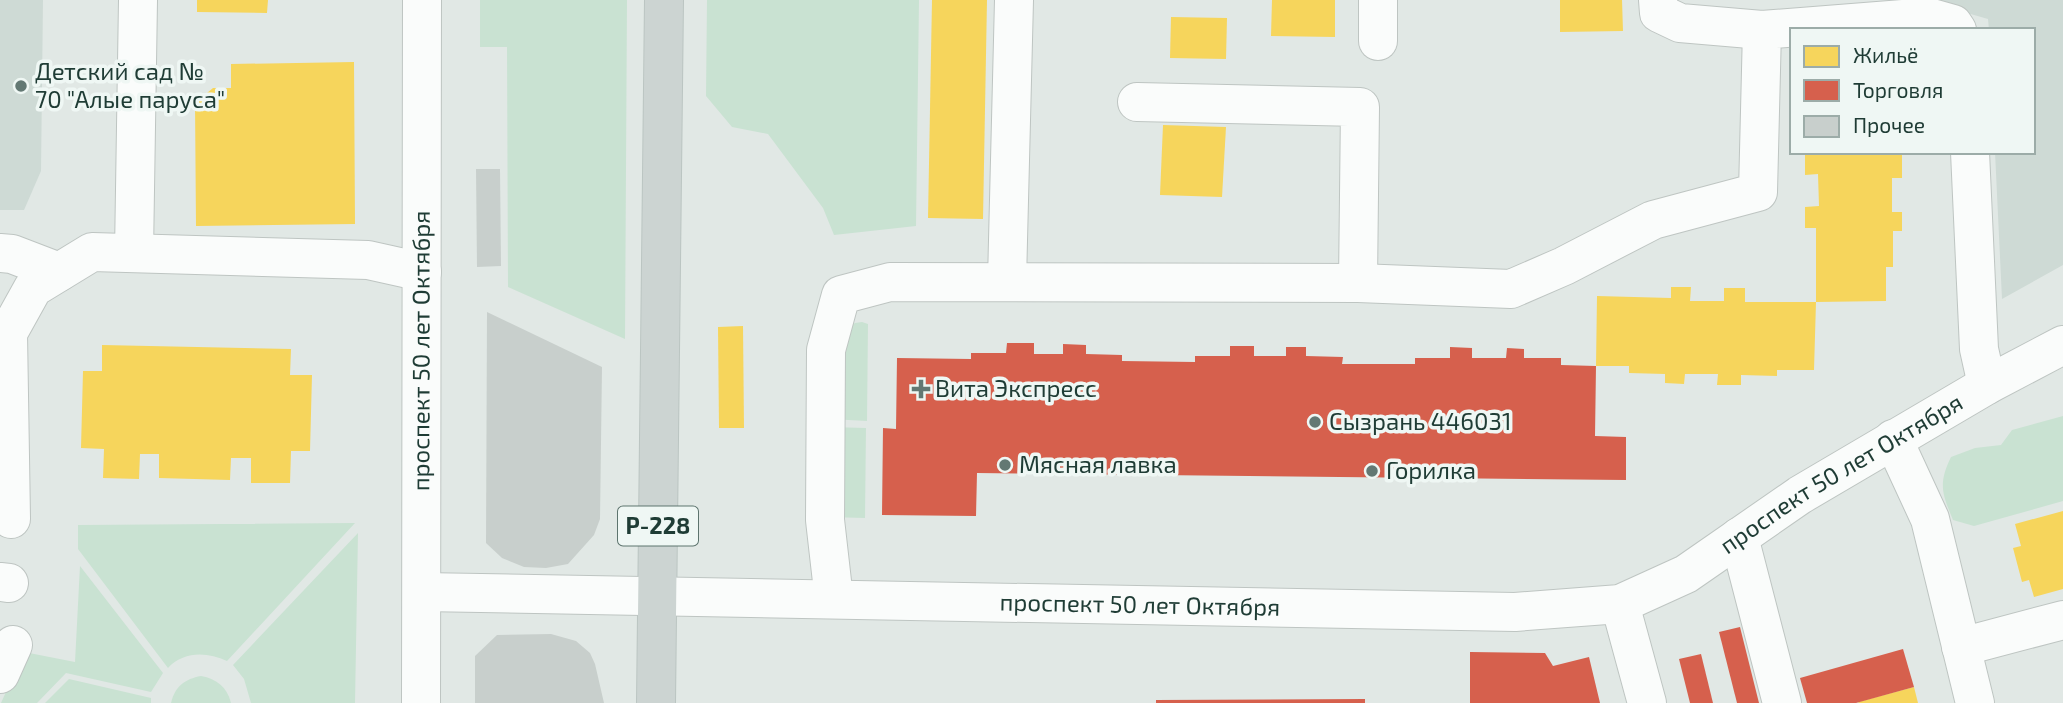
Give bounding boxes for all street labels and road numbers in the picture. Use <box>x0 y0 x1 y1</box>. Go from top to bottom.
street label: проспект 50 лет Октября <box>405 211 435 491</box>
street label: проспект 50 лет Октября <box>1714 387 1967 559</box>
road number: Р-228 <box>618 506 698 546</box>
street label: проспект 50 лет Октября <box>999 587 1280 621</box>

